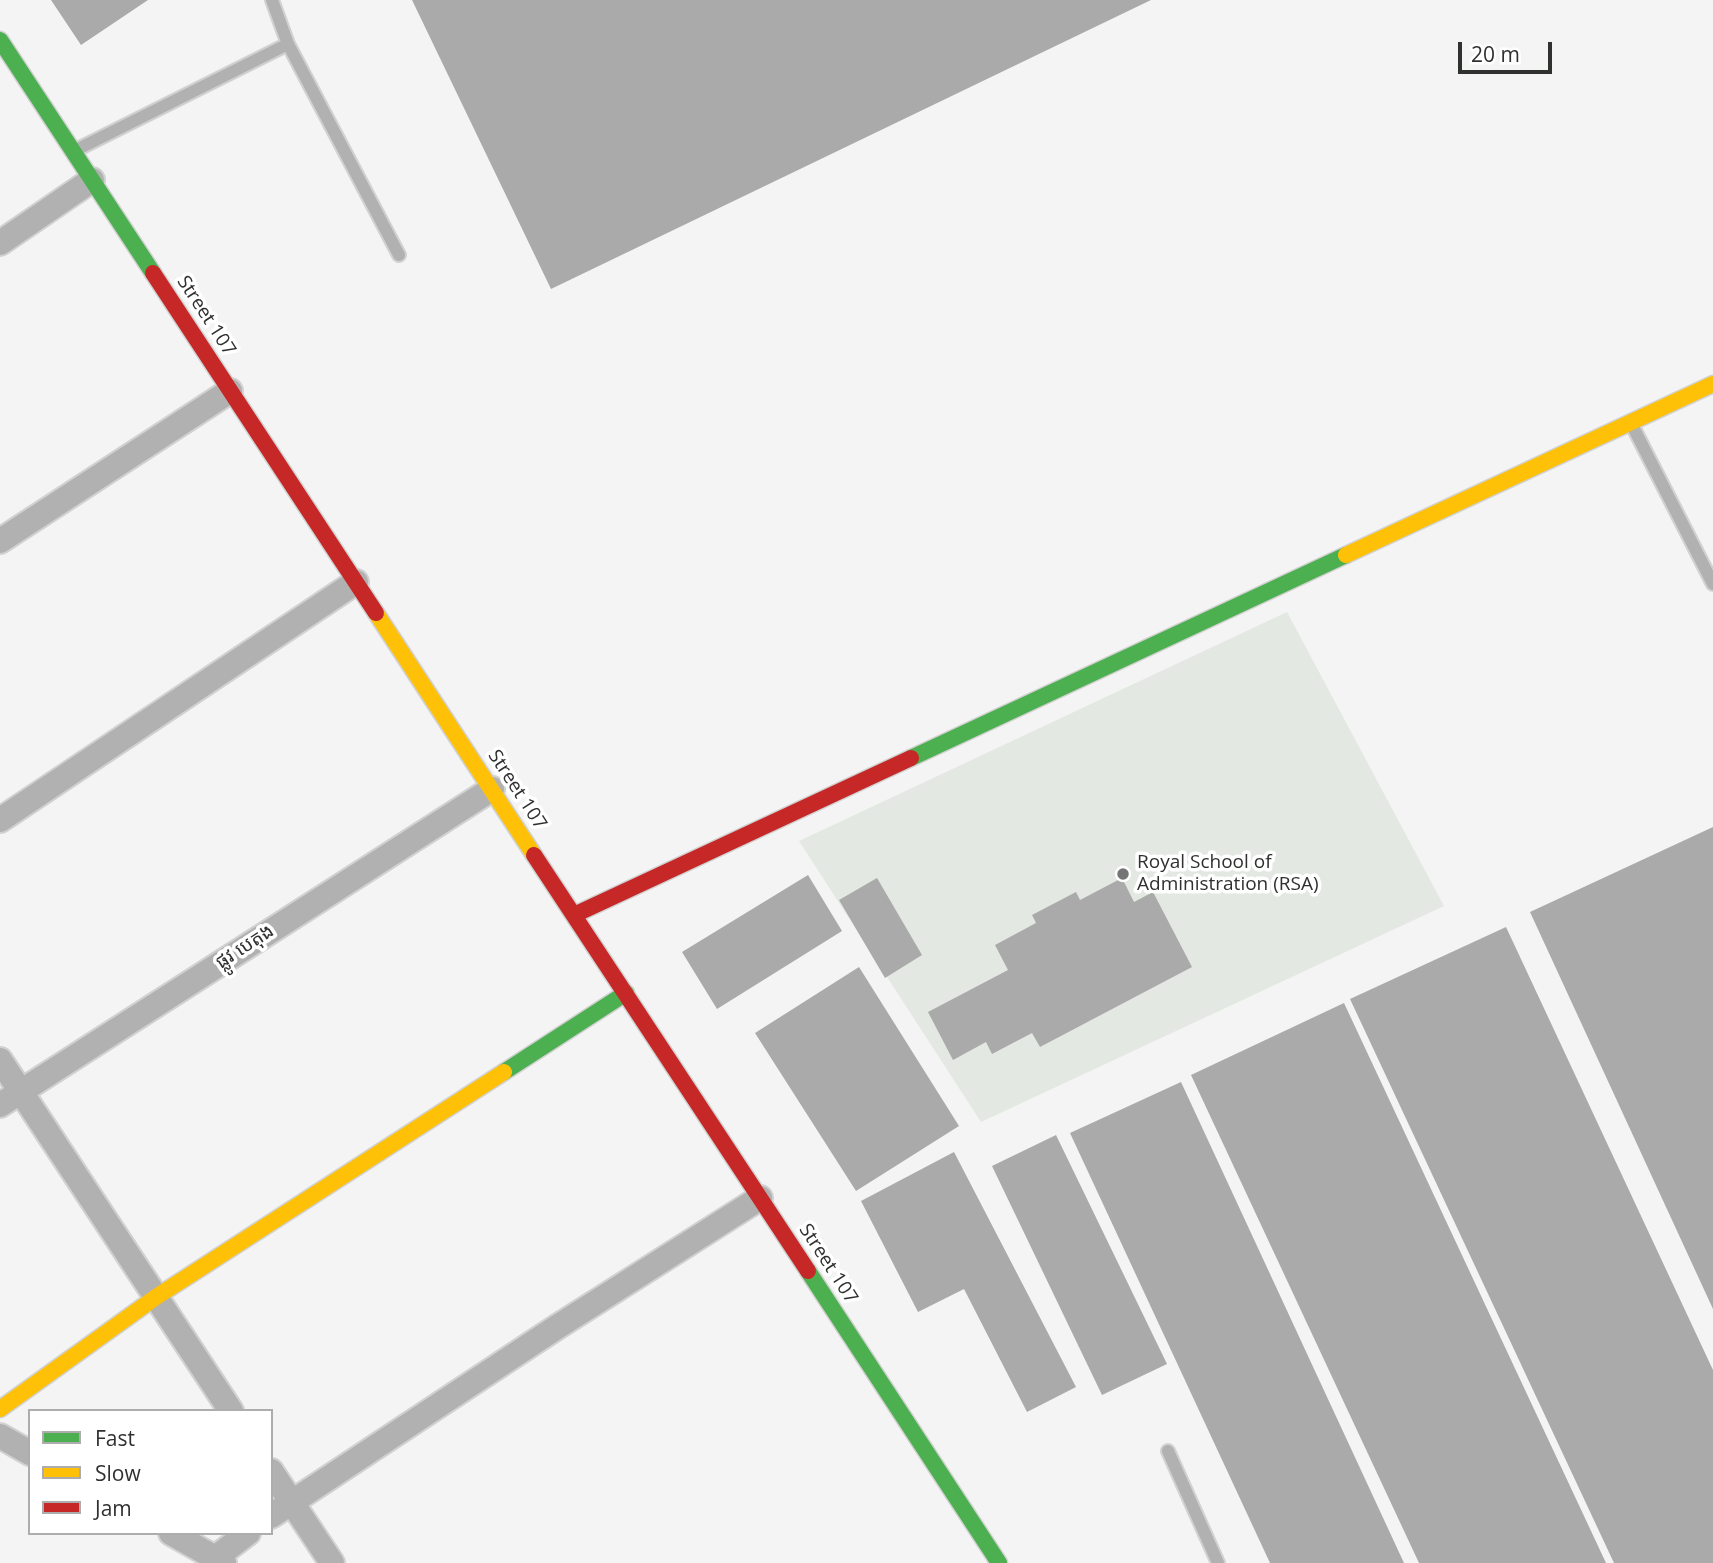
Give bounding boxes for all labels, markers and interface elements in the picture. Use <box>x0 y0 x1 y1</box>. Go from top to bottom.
scale bar <box>1461 28 1556 72</box>
text: 20 m <box>1471 40 1520 68</box>
street label: Street 107 <box>172 272 240 360</box>
street label: Street 107 <box>483 746 551 834</box>
place label: Royal School of Administration (RSA) <box>1137 852 1319 896</box>
marker: Royal School of Administration (RSA) <box>1115 866 1131 882</box>
street label: ផ្លូវ បេតុង <box>212 920 278 974</box>
street label: Street 107 <box>794 1220 862 1308</box>
legend <box>28 1409 273 1535</box>
text: Fast <box>95 1424 135 1452</box>
text: Slow <box>95 1459 141 1487</box>
text: Jam <box>95 1494 132 1522</box>

